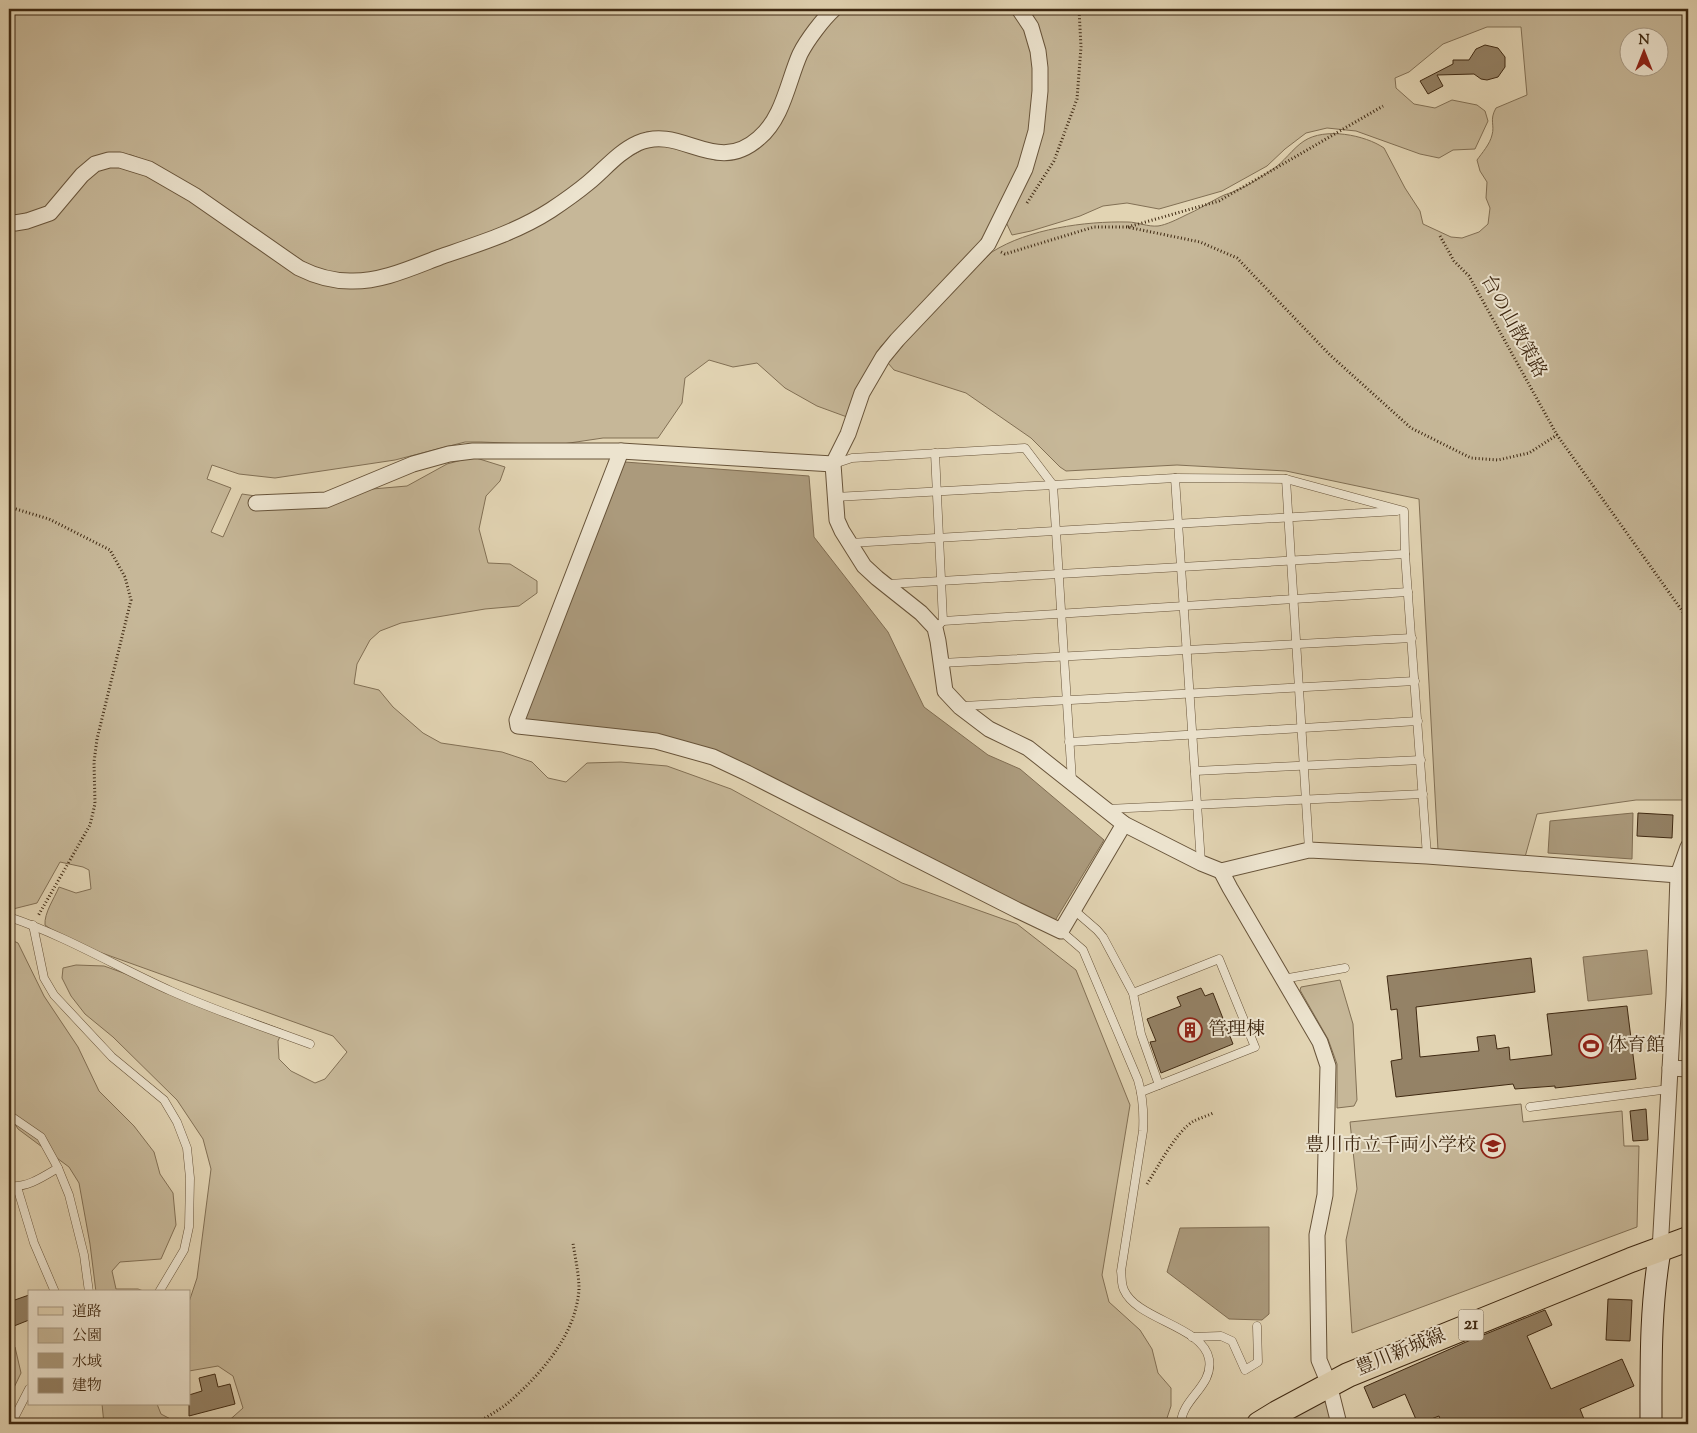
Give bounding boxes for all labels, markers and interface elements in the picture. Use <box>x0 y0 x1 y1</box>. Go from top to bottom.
north arrow <box>1620 28 1670 78</box>
text: N <box>1638 31 1650 51</box>
street label: 台の山散策路 <box>1474 271 1552 383</box>
building icon: 管理棟 <box>1177 1017 1203 1043</box>
place label: 管理棟 <box>1208 1017 1265 1044</box>
sports icon: 体育館 <box>1578 1033 1604 1059</box>
place label: 体育館 <box>1608 1033 1665 1060</box>
place label: 豊川市立千両小学校 <box>1305 1133 1476 1160</box>
school or university icon: 豊川市立千両小学校 <box>1480 1133 1506 1159</box>
legend <box>28 1290 190 1406</box>
text: 道路 <box>72 1302 102 1323</box>
road number: 21 <box>1458 1310 1484 1340</box>
street label: 豊川新城線 <box>1352 1323 1450 1383</box>
text: 公園 <box>72 1326 102 1347</box>
text: 水域 <box>72 1352 102 1373</box>
text: 建物 <box>72 1376 102 1397</box>

